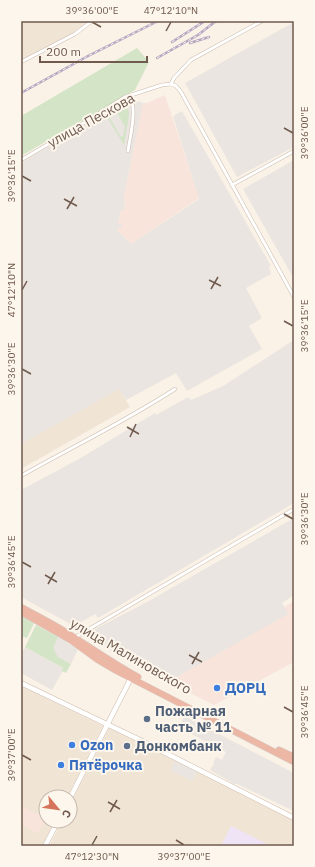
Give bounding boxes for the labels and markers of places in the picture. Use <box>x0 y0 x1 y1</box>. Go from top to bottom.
place label: ДОРЦ <box>225 679 266 697</box>
marker: ДОРЦ <box>212 683 222 693</box>
place label: Пожарная часть № 11 <box>155 702 232 736</box>
marker: Пожарная часть № 11 <box>142 714 152 724</box>
place label: Ozon <box>80 736 113 754</box>
place label: Донкомбанк <box>135 737 222 755</box>
marker: Ozon <box>67 740 77 750</box>
marker: Донкомбанк <box>122 741 132 751</box>
place label: Пятёрочка <box>69 756 142 774</box>
marker: Пятёрочка <box>56 760 66 770</box>

